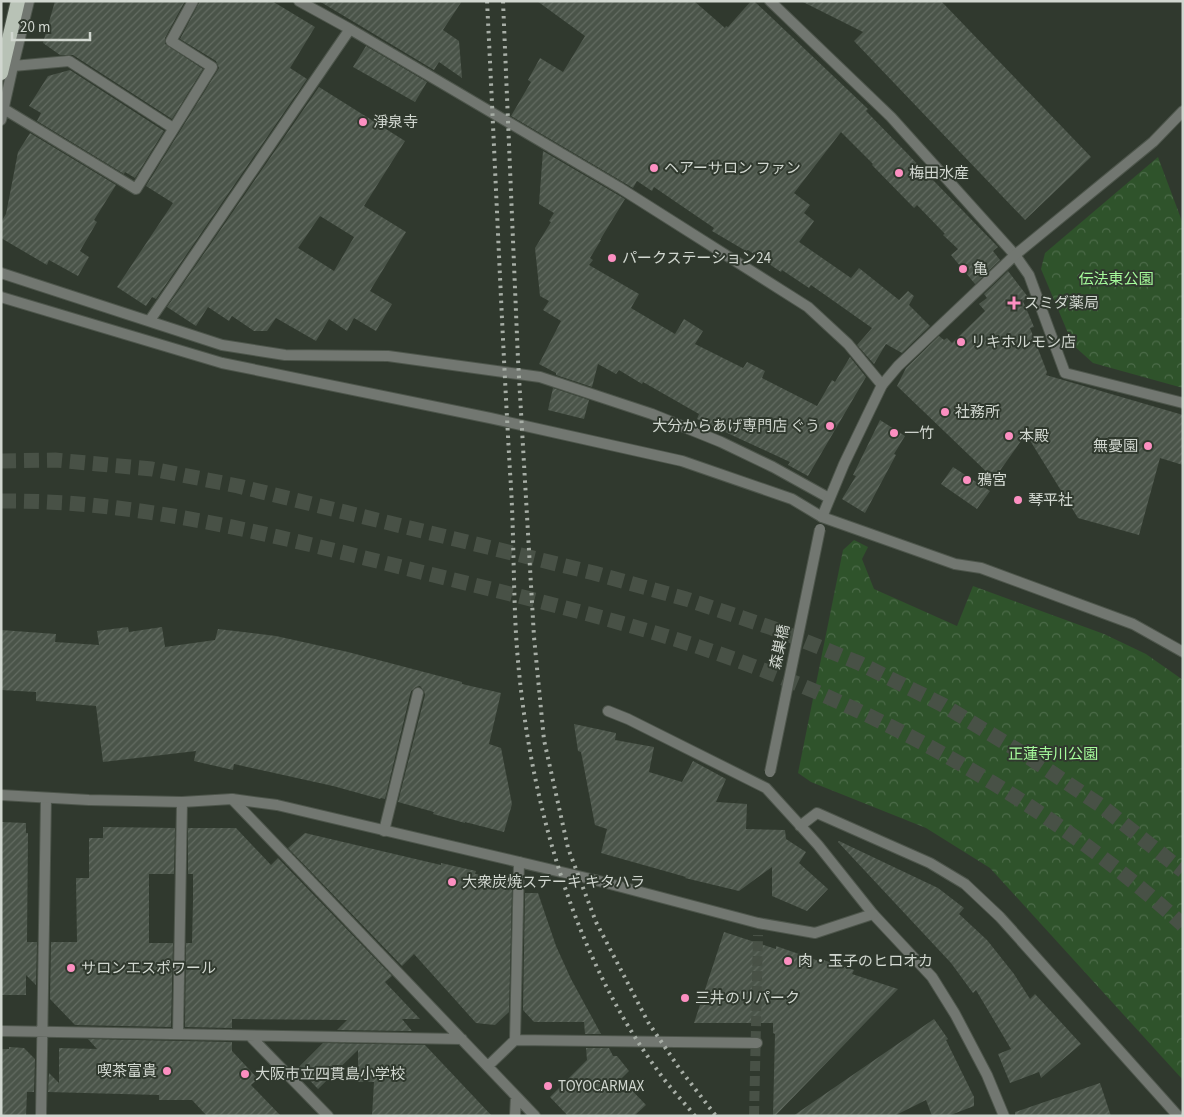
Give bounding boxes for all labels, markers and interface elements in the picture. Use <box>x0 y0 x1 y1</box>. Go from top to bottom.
scale bar <box>12 10 90 42</box>
text: 20 m <box>20 17 50 38</box>
place label: 淨泉寺 <box>373 112 418 133</box>
marker: 淨泉寺 <box>357 116 369 128</box>
place label: ヘアーサロン ファン <box>664 158 801 179</box>
marker: ヘアーサロン ファン <box>648 162 660 174</box>
place label: 梅田水産 <box>909 163 969 184</box>
marker: 梅田水産 <box>893 167 905 179</box>
place label: パークステーション24 <box>622 248 772 269</box>
marker: パークステーション24 <box>606 252 618 264</box>
place label: 亀 <box>973 259 988 280</box>
marker: 亀 <box>957 263 969 275</box>
park label: 伝法東公園 <box>1078 269 1154 290</box>
place label: スミダ薬局 <box>1024 293 1099 314</box>
marker: スミダ薬局 <box>1008 297 1020 309</box>
place label: リキホルモン店 <box>971 332 1076 353</box>
marker: リキホルモン店 <box>955 336 967 348</box>
place label: 社務所 <box>955 402 1000 423</box>
marker: 社務所 <box>939 406 951 418</box>
place label: 大分からあげ専門店 ぐう <box>652 416 820 437</box>
marker: 大分からあげ専門店 ぐう <box>824 420 836 432</box>
place label: 一竹 <box>904 423 934 444</box>
place label: 本殿 <box>1019 426 1049 447</box>
marker: 一竹 <box>888 427 900 439</box>
marker: 本殿 <box>1003 430 1015 442</box>
place label: 無憂園 <box>1093 436 1138 457</box>
marker: 無憂園 <box>1142 440 1154 452</box>
place label: 鴉宮 <box>977 470 1007 491</box>
marker: 鴉宮 <box>961 474 973 486</box>
place label: 琴平社 <box>1028 490 1073 511</box>
marker: 琴平社 <box>1012 494 1024 506</box>
street label: 森巣橋 <box>765 623 795 671</box>
park label: 正蓮寺川公園 <box>1008 744 1098 765</box>
place label: 大衆炭焼ステーキ キタハラ <box>462 872 645 893</box>
marker: 大衆炭焼ステーキ キタハラ <box>446 876 458 888</box>
place label: 肉・玉子のヒロオカ <box>798 951 933 972</box>
marker: 肉・玉子のヒロオカ <box>782 955 794 967</box>
place label: サロンエスポワール <box>81 958 216 979</box>
marker: サロンエスポワール <box>65 962 77 974</box>
place label: 三井のリパーク <box>695 988 800 1009</box>
marker: 三井のリパーク <box>679 992 691 1004</box>
place label: 喫茶富貴 <box>97 1061 157 1082</box>
place label: 大阪市立四貫島小学校 <box>255 1064 405 1085</box>
marker: 喫茶富貴 <box>161 1065 173 1077</box>
marker: 大阪市立四貫島小学校 <box>239 1068 251 1080</box>
place label: TOYOCARMAX <box>558 1076 645 1097</box>
marker: TOYOCARMAX <box>542 1080 554 1092</box>

